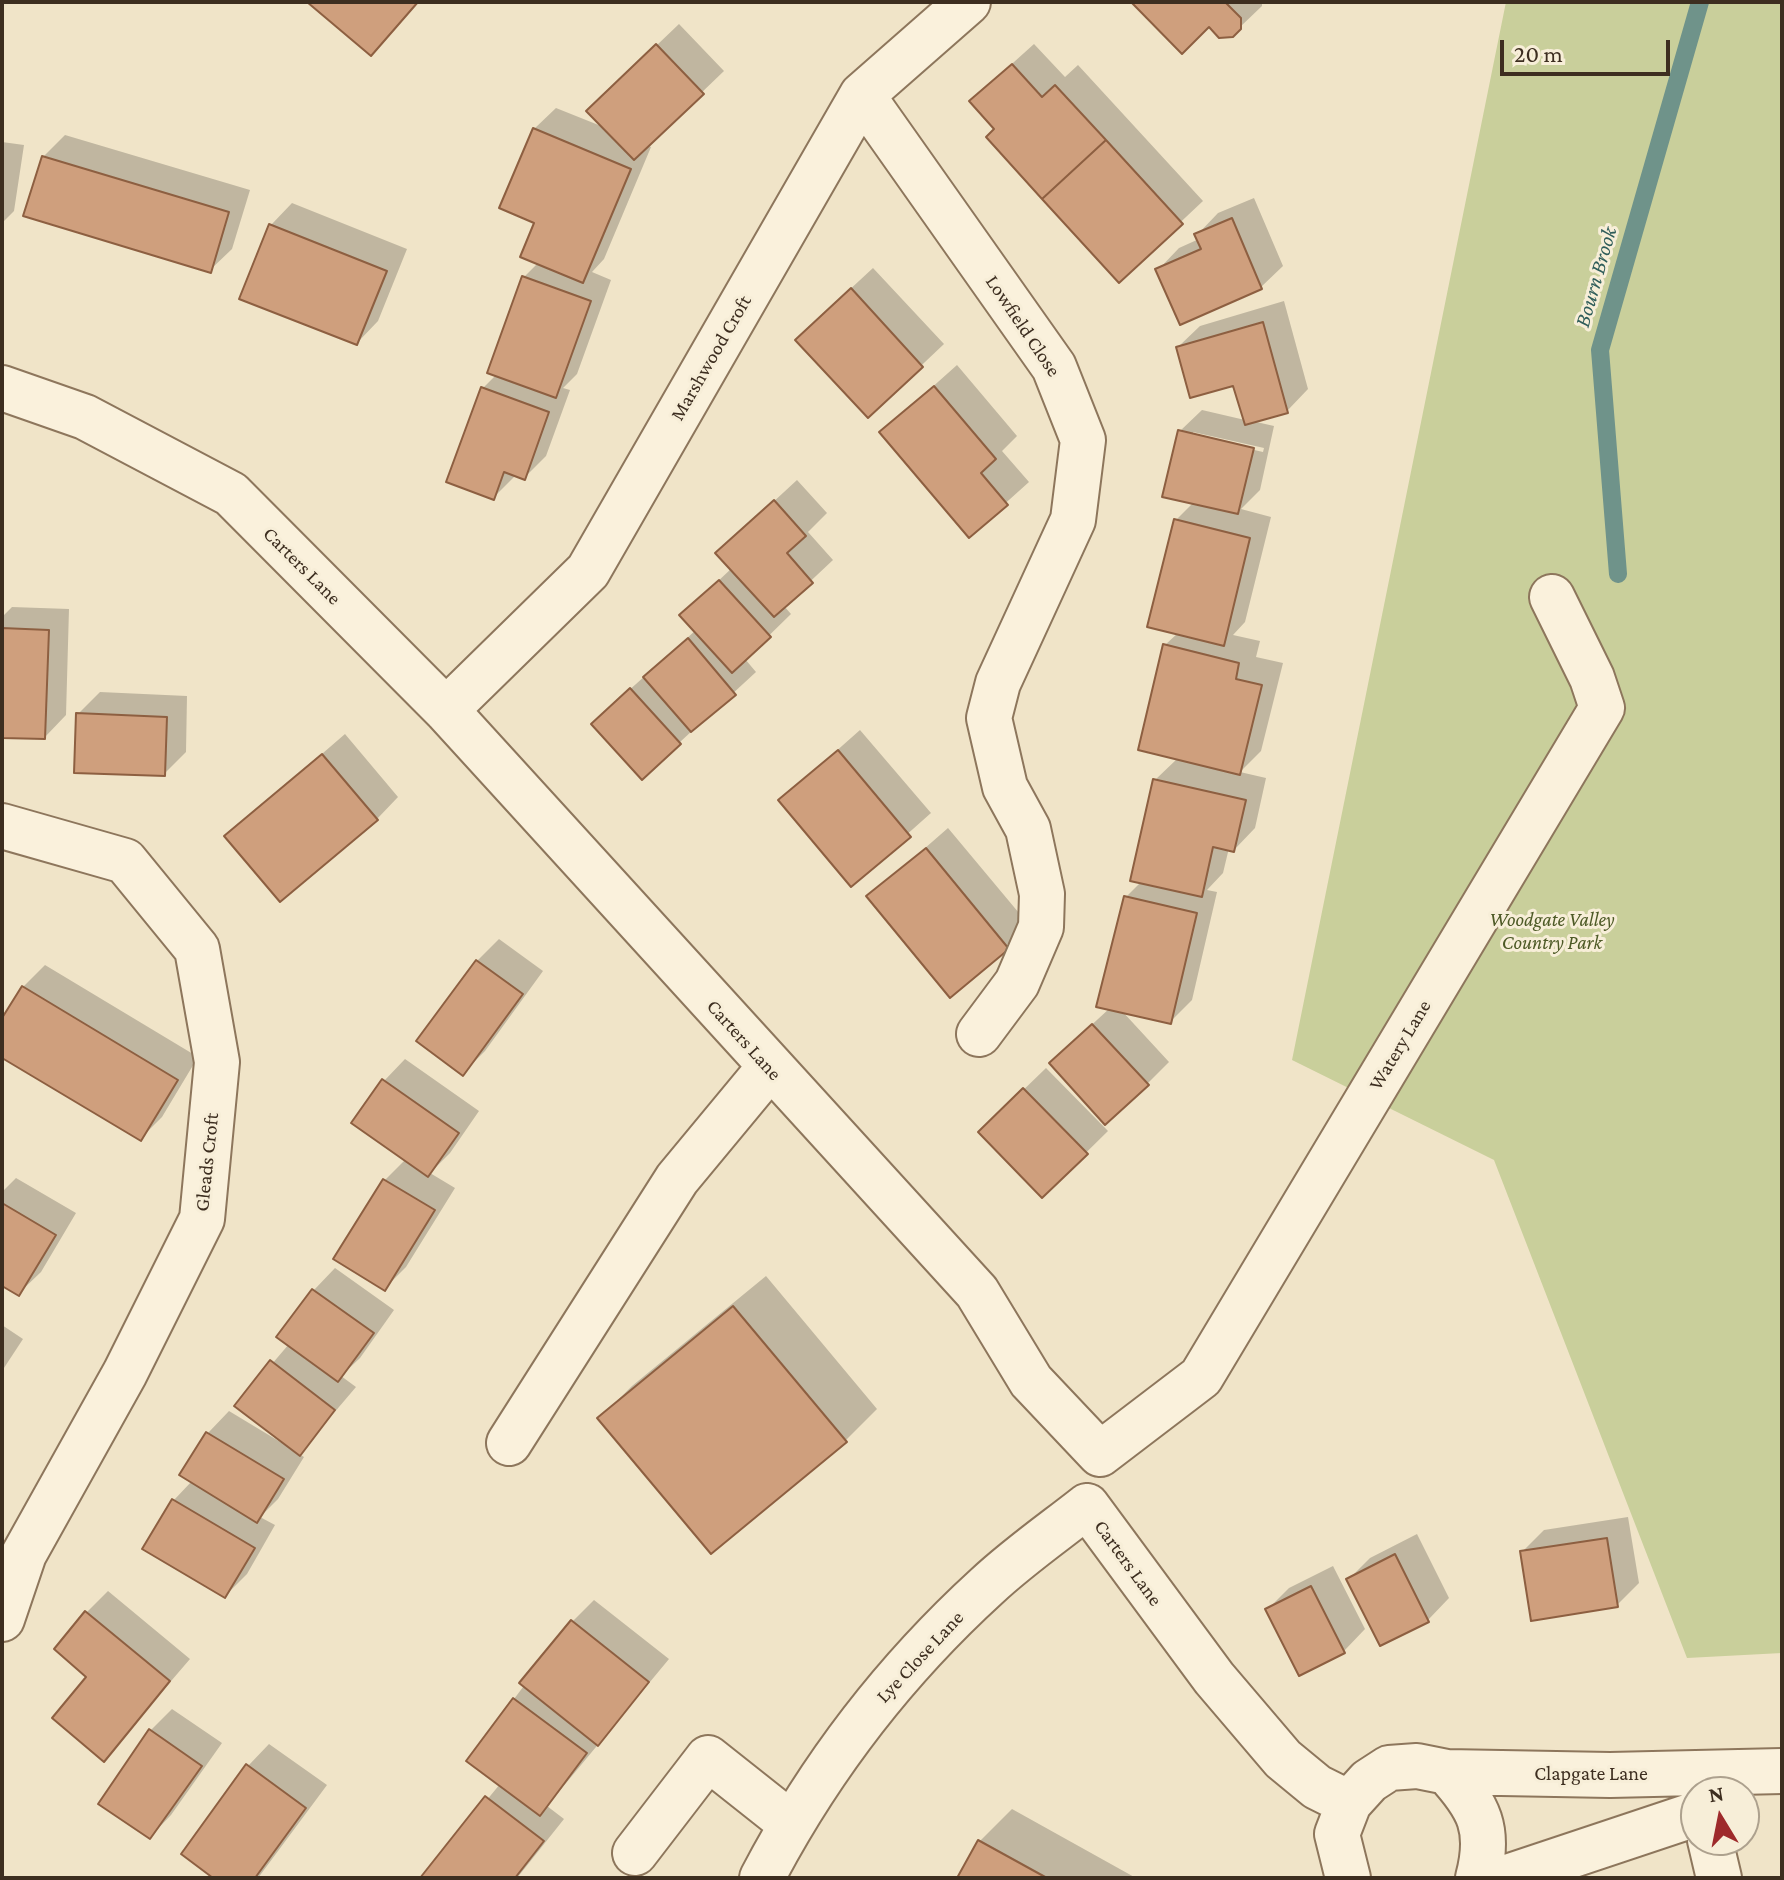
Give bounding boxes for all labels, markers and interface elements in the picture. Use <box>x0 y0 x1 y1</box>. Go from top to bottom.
scale bar <box>1504 24 1674 74</box>
text: 20 m <box>1514 40 1563 67</box>
water label: Bourn Brook <box>1569 224 1623 330</box>
street label: Lowfield Close <box>980 271 1066 381</box>
street label: Marshwood Croft <box>665 291 757 425</box>
street label: Carters Lane <box>258 522 346 610</box>
park label: Woodgate Valley Country Park <box>1489 908 1615 955</box>
street label: Carters Lane <box>701 995 787 1085</box>
street label: Watery Lane <box>1364 996 1436 1094</box>
street label: Gleads Croft <box>190 1112 224 1212</box>
street label: Carters Lane <box>1089 1515 1167 1611</box>
street label: Lye Close Lane <box>871 1606 969 1708</box>
street label: Clapgate Lane <box>1534 1762 1648 1786</box>
north arrow <box>1680 1776 1760 1856</box>
text: N <box>1707 1780 1726 1807</box>

